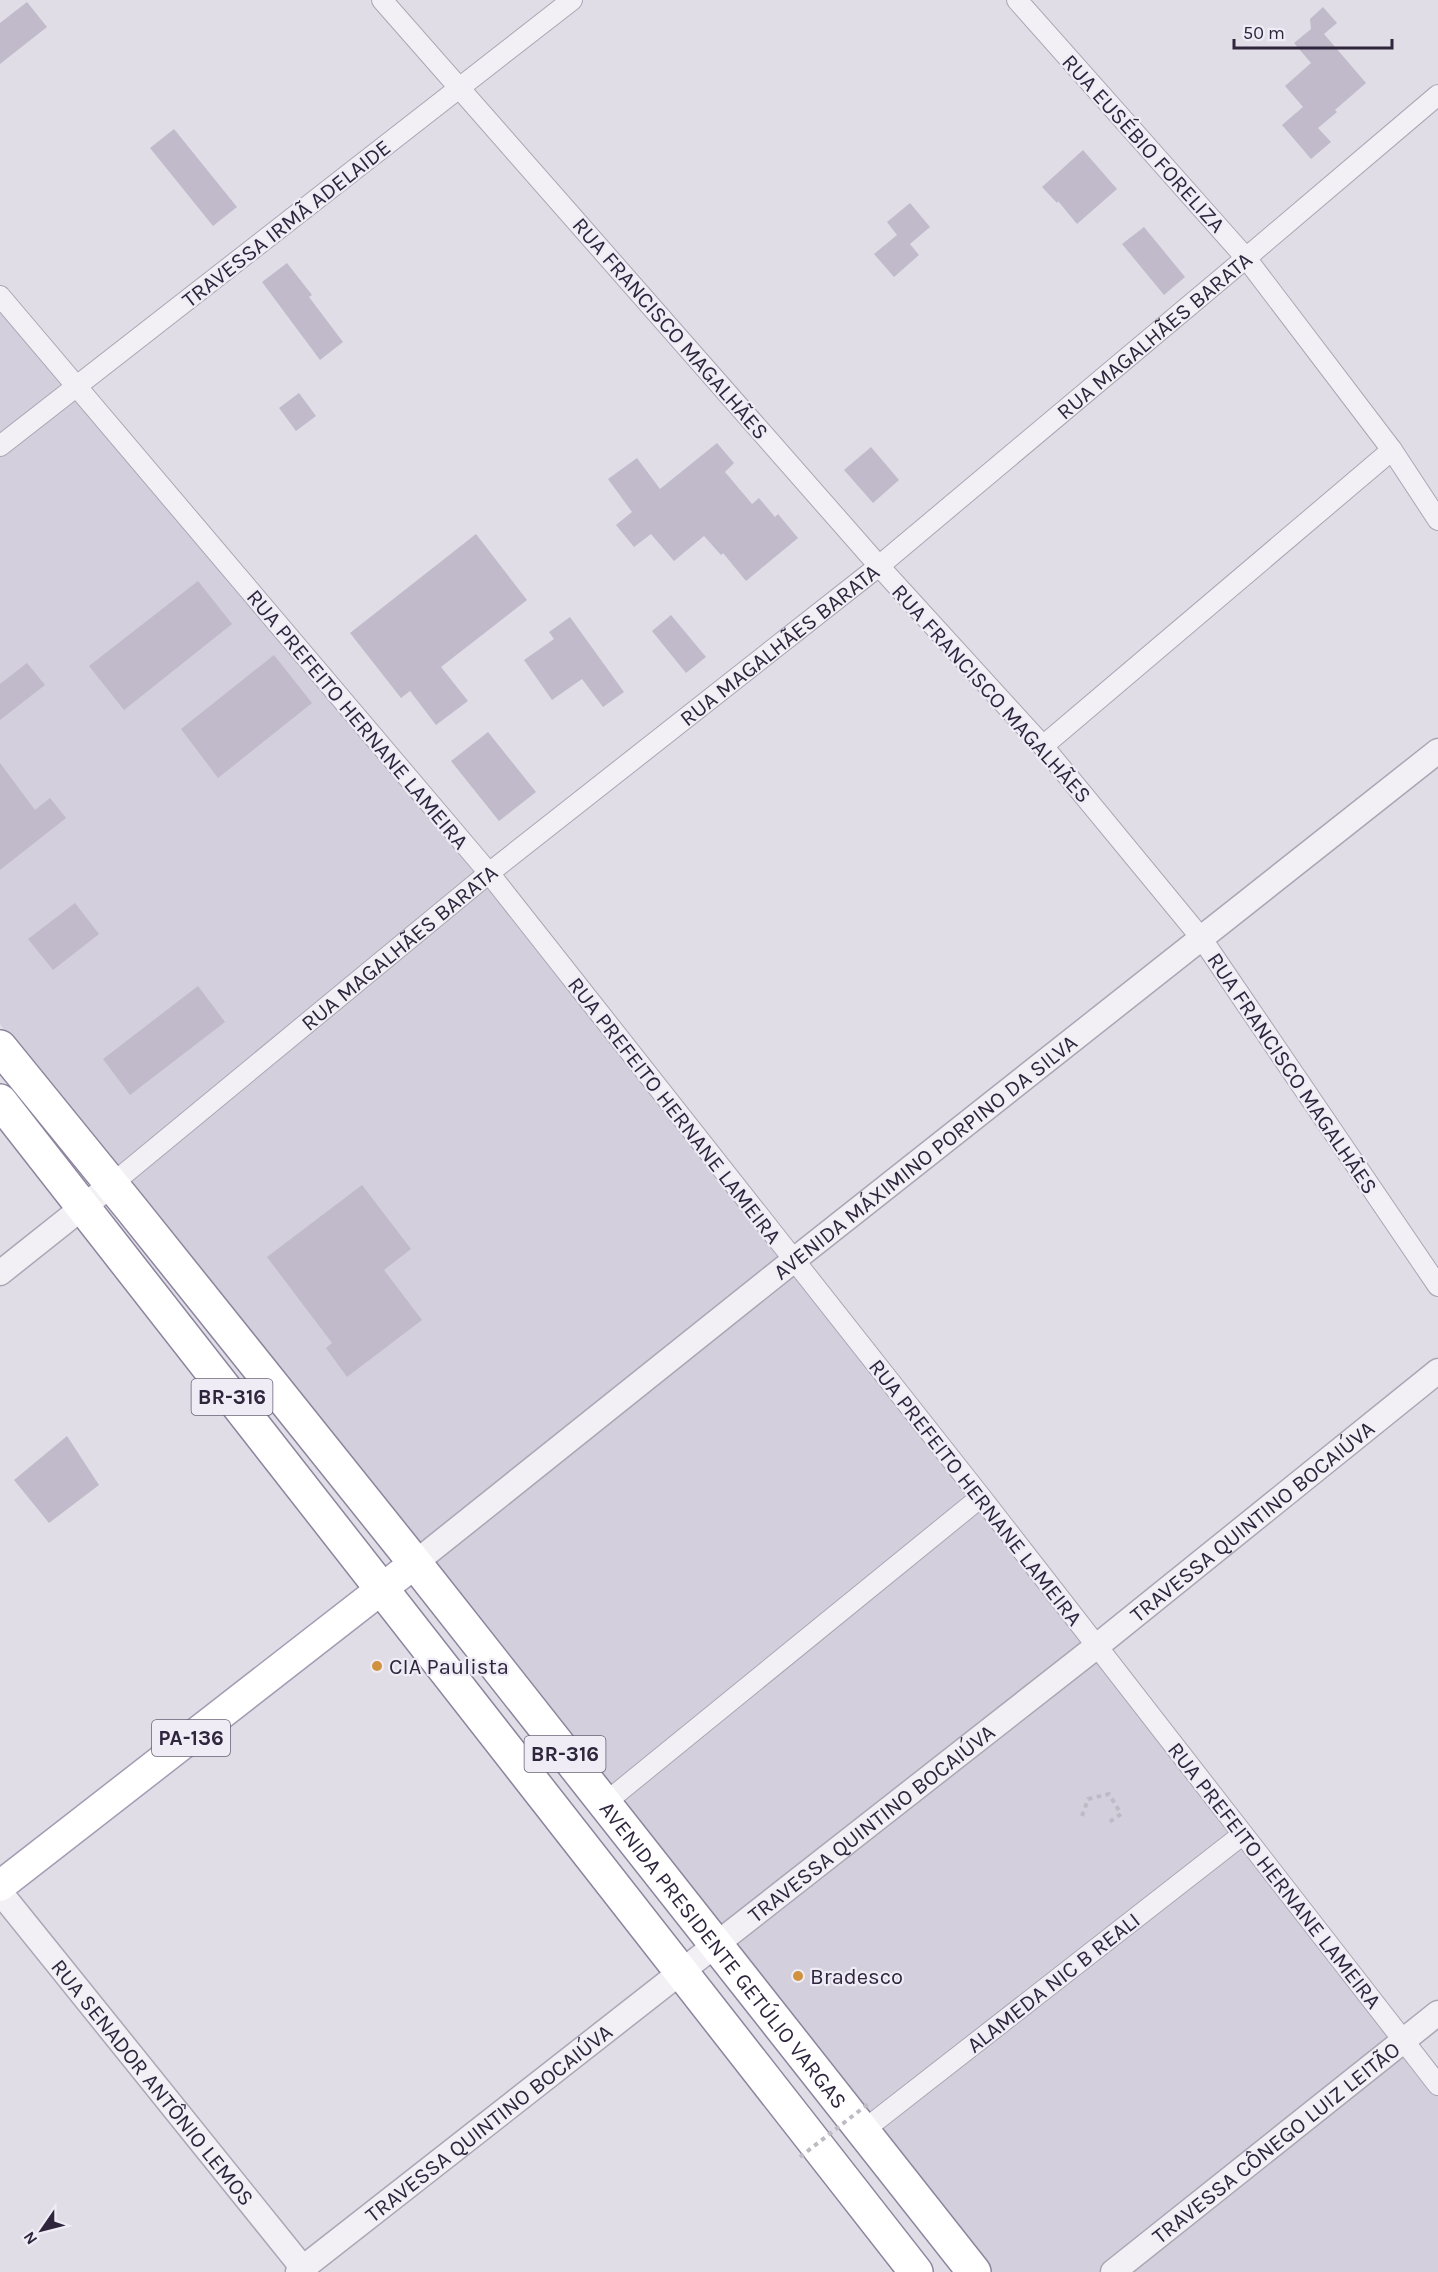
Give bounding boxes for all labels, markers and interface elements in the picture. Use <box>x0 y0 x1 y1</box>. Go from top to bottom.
scale bar <box>1234 12 1392 50</box>
text: 50 m <box>1243 22 1285 44</box>
street label: RUA EUSÉBIO FORELIZA <box>1056 48 1231 238</box>
street label: TRAVESSA IRMÃ ADELAIDE <box>177 134 396 313</box>
street label: RUA FRANCISCO MAGALHÃES <box>567 212 774 445</box>
street label: RUA MAGALHÃES BARATA <box>1052 247 1258 425</box>
street label: RUA MAGALHÃES BARATA <box>675 559 885 732</box>
street label: RUA FRANCISCO MAGALHÃES <box>886 579 1096 808</box>
street label: RUA PREFEITO HERNANE LAMEIRA <box>241 584 474 855</box>
street label: RUA MAGALHÃES BARATA <box>296 859 503 1037</box>
street label: RUA FRANCISCO MAGALHÃES <box>1202 948 1383 1199</box>
street label: RUA PREFEITO HERNANE LAMEIRA <box>562 972 787 1249</box>
street label: AVENIDA MÁXIMINO PORPINO DA SILVA <box>769 1029 1083 1285</box>
street label: RUA PREFEITO HERNANE LAMEIRA <box>863 1354 1088 1631</box>
road number: BR-316 <box>192 1379 272 1415</box>
street label: TRAVESSA QUINTINO BOCAIÚVA <box>1125 1415 1380 1628</box>
place label: CIA Paulista <box>389 1654 509 1680</box>
marker: CIA Paulista <box>370 1659 384 1673</box>
street label: TRAVESSA QUINTINO BOCAIÚVA <box>743 1719 1001 1928</box>
road number: PA-136 <box>152 1720 230 1756</box>
road number: BR-316 <box>524 1736 606 1772</box>
street label: RUA PREFEITO HERNANE LAMEIRA <box>1162 1737 1387 2014</box>
street label: AVENIDA PRESIDENTE GETÚLIO VARGAS <box>594 1796 852 2114</box>
street label: ALAMEDA NIC B REALI <box>962 1907 1145 2059</box>
street label: RUA SENADOR ANTÔNIO LEMOS <box>45 1954 259 2211</box>
place label: Bradesco <box>810 1964 903 1990</box>
marker: Bradesco <box>791 1969 805 1983</box>
street label: TRAVESSA QUINTINO BOCAIÚVA <box>361 2019 618 2228</box>
street label: TRAVESSA CÔNEGO LUIZ LEITÃO <box>1147 2037 1405 2250</box>
north arrow <box>12 2200 72 2260</box>
text: N <box>19 2228 41 2248</box>

